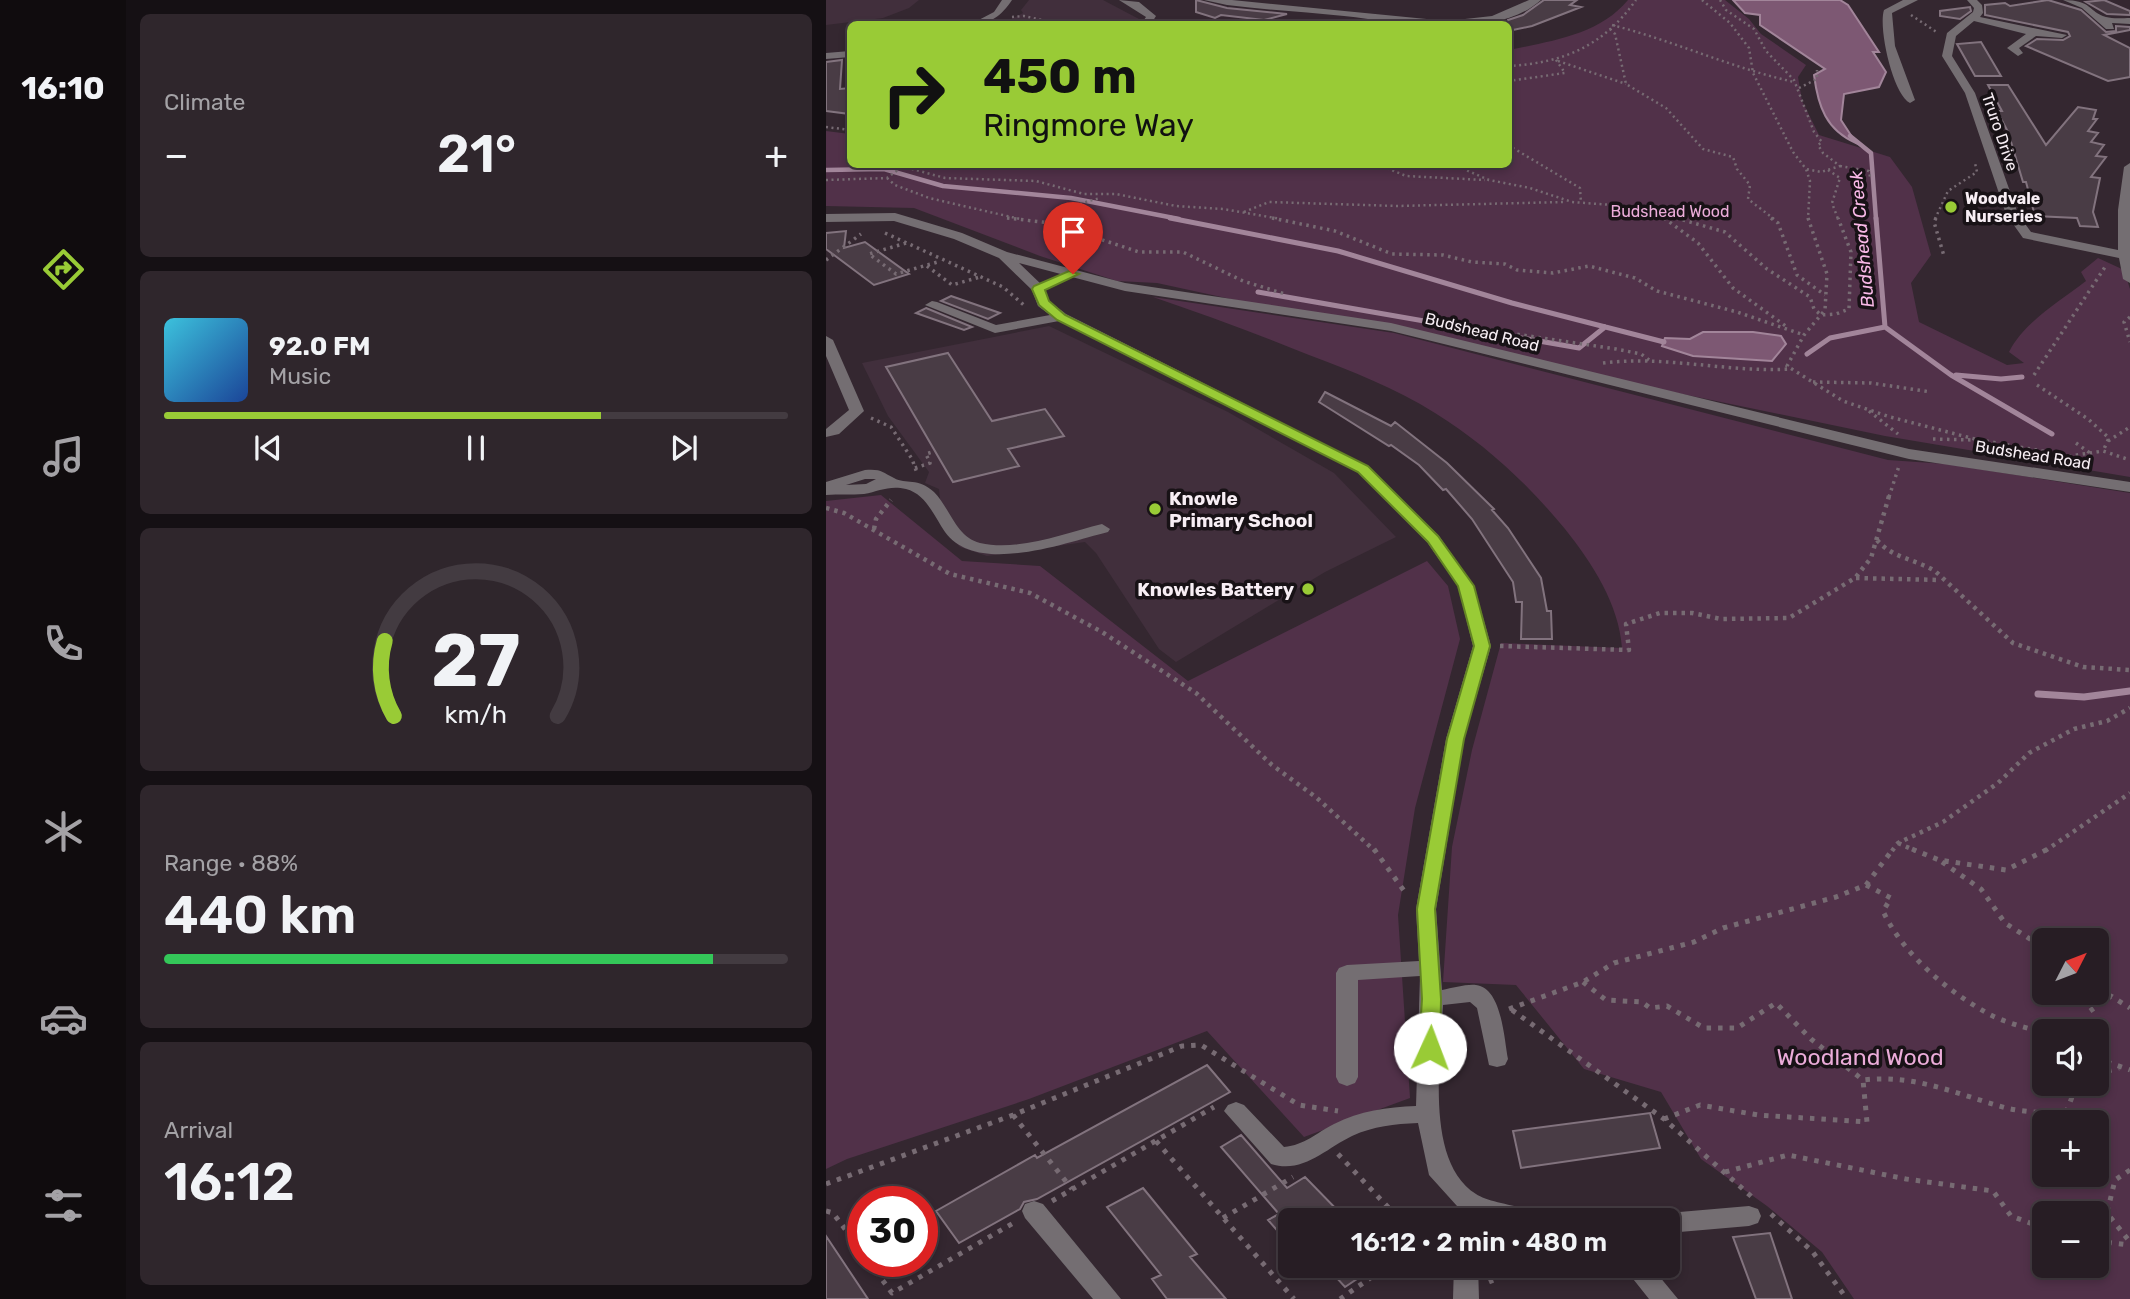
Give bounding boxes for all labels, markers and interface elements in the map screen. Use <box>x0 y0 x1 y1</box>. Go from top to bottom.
text: 450 m <box>983 47 1137 105</box>
icon: right <box>868 49 959 140</box>
text: 16:10 <box>21 69 105 107</box>
text: Climate <box>164 88 245 116</box>
street label: Truro Drive <box>1978 91 2022 174</box>
text: Ringmore Way <box>983 106 1194 144</box>
text: 21° <box>437 123 516 185</box>
text: − <box>164 132 189 178</box>
text: + <box>764 132 788 178</box>
water label: Budshead Creek <box>1845 169 1879 309</box>
place label: Woodvale Nurseries <box>1965 189 2043 226</box>
marker: Woodvale Nurseries <box>1943 199 1959 215</box>
pin <box>1043 202 1103 274</box>
park label: Budshead Wood <box>1610 202 1730 221</box>
icon: arrive <box>1054 213 1092 251</box>
icon: directions <box>39 245 88 294</box>
street label: Budshead Road <box>1423 309 1541 355</box>
text: 92.0 FM <box>269 331 371 362</box>
text: Music <box>269 362 331 390</box>
icon: previous <box>249 429 287 467</box>
icon: pause <box>457 429 495 467</box>
icon: next <box>665 429 703 467</box>
icon: music <box>39 432 88 481</box>
street label: Budshead Road <box>1974 436 2092 474</box>
place label: Knowle Primary School <box>1169 487 1313 532</box>
marker: Knowle Primary School <box>1147 501 1163 517</box>
place label: Knowles Battery <box>1137 578 1295 601</box>
marker: Knowles Battery <box>1300 581 1316 597</box>
text: 27 <box>431 618 521 704</box>
icon: phone <box>39 619 88 668</box>
text: km/h <box>445 699 507 728</box>
icon: climate <box>39 807 88 856</box>
text: Range · 88% <box>164 849 298 877</box>
text: 440 km <box>164 884 356 946</box>
north arrow <box>2032 928 2109 1004</box>
map controls <box>2032 928 2109 1278</box>
icon: car <box>39 994 88 1043</box>
position arrow <box>1393 1011 1467 1085</box>
button: sound <box>2032 1019 2109 1096</box>
park label: Woodland Wood <box>1776 1043 1944 1071</box>
button: + <box>2032 1110 2109 1187</box>
text: Arrival <box>164 1116 233 1144</box>
text: 16:12 <box>164 1151 295 1213</box>
icon: filters <box>39 1181 88 1230</box>
speed limit sign: 30 <box>847 1186 938 1277</box>
button: − <box>2032 1201 2109 1278</box>
text: 16:12 · 2 min · 480 m <box>1351 1227 1607 1258</box>

